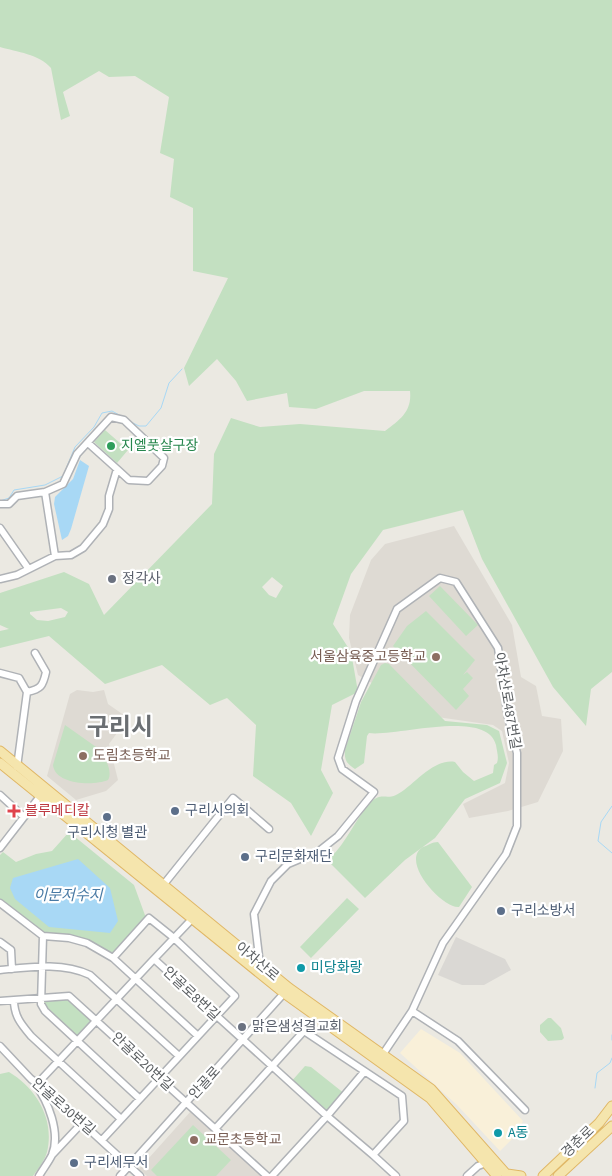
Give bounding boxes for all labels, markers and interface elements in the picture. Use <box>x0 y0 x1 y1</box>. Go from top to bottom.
place label: 지엘풋살구장 <box>121 436 198 456</box>
marker: 지엘풋살구장 <box>105 440 117 452</box>
place label: 정각사 <box>122 569 161 589</box>
marker: 정각사 <box>106 573 118 585</box>
place label: 서울삼육중고등학교 <box>310 647 426 667</box>
marker: 서울삼육중고등학교 <box>430 651 442 663</box>
street label: 아차산로487번길 <box>489 651 525 751</box>
district label: 구리시 <box>87 710 153 745</box>
place label: 도림초등학교 <box>93 746 170 766</box>
marker: 도림초등학교 <box>77 750 89 762</box>
place label: 블루메디칼 <box>25 801 90 821</box>
place label: 구리시의회 <box>185 801 249 821</box>
marker: 블루메디칼 <box>7 804 21 818</box>
marker: 구리시의회 <box>169 805 181 817</box>
marker: 구리시청 별관 <box>101 811 113 823</box>
place label: 구리시청 별관 <box>67 823 147 843</box>
place label: 구리문화재단 <box>255 847 332 867</box>
marker: 구리문화재단 <box>239 851 251 863</box>
water label: 이문저수지 <box>33 885 104 906</box>
place label: 구리소방서 <box>511 901 575 921</box>
marker: 구리소방서 <box>495 905 507 917</box>
street label: 아차산로 <box>231 938 283 986</box>
place label: 미당화랑 <box>311 958 363 978</box>
street label: 안골로8번길 <box>158 962 224 1026</box>
marker: 미당화랑 <box>295 962 307 974</box>
place label: 맑은샘성결교회 <box>252 1017 342 1037</box>
marker: 맑은샘성결교회 <box>236 1021 248 1033</box>
street label: 안골로20번길 <box>107 1028 177 1096</box>
street label: 안골로 <box>185 1062 225 1104</box>
street label: 안골로30번길 <box>27 1074 99 1140</box>
street label: 경춘로 <box>557 1121 599 1163</box>
place label: A동 <box>508 1123 529 1143</box>
marker: A동 <box>492 1127 504 1139</box>
place label: 교문초등학교 <box>204 1130 281 1150</box>
marker: 교문초등학교 <box>188 1134 200 1146</box>
place label: 구리세무서 <box>84 1153 148 1173</box>
marker: 구리세무서 <box>68 1157 80 1169</box>

